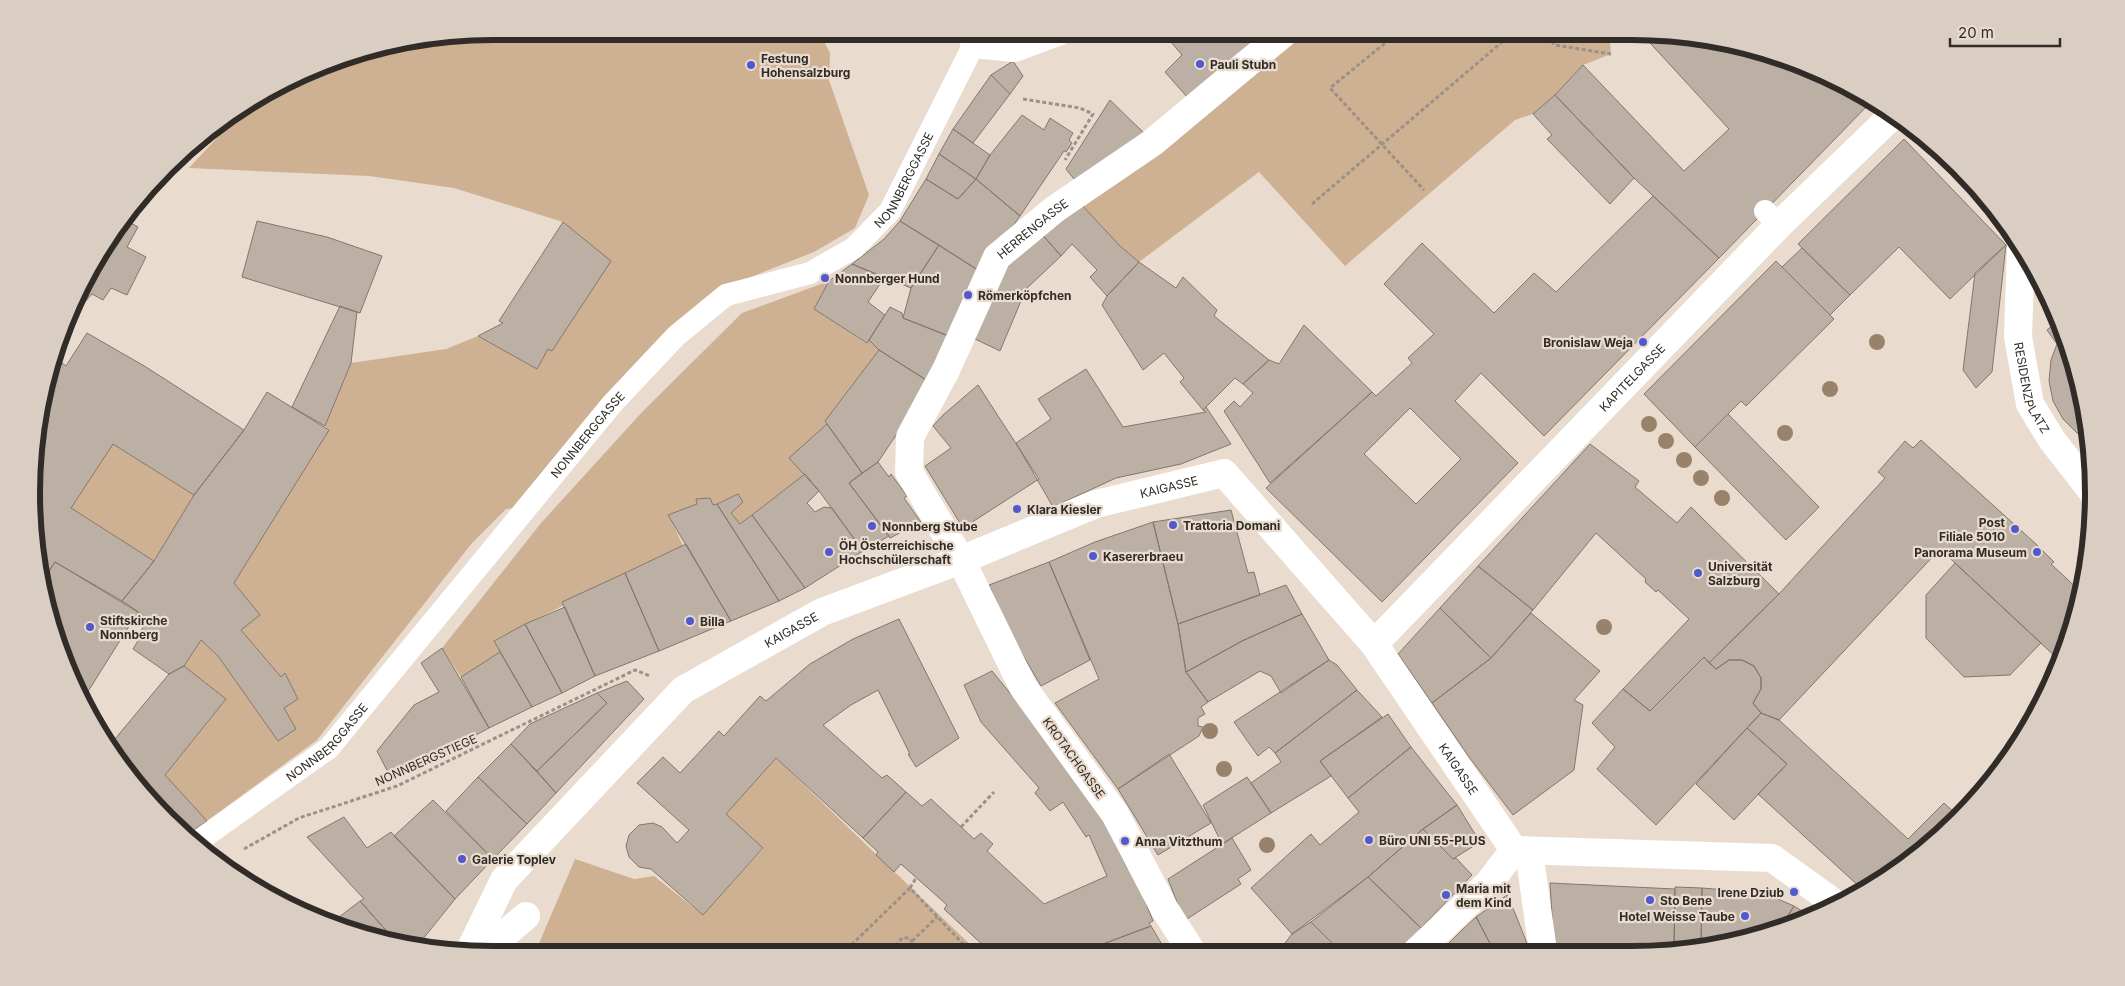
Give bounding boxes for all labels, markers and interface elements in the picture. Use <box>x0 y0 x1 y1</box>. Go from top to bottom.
scale bar <box>1950 15 2060 47</box>
text: 20 m <box>1958 23 1994 42</box>
place label: Festung Hohensalzburg <box>761 51 850 80</box>
place label: Pauli Stubn <box>1210 57 1276 72</box>
marker: Pauli Stubn <box>1194 58 1206 70</box>
marker: Festung Hohensalzburg <box>745 59 757 71</box>
street label: NONNBERGGASSE <box>871 129 936 231</box>
street label: HERRENGASSE <box>994 195 1071 262</box>
place label: Nonnberger Hund <box>835 271 940 286</box>
marker: Nonnberger Hund <box>819 272 831 284</box>
place label: Römerköpfchen <box>978 288 1072 303</box>
marker: Römerköpfchen <box>962 289 974 301</box>
place label: Bronislaw Weja <box>1543 335 1633 350</box>
marker: Bronislaw Weja <box>1637 336 1649 348</box>
street label: KAPITELGASSE <box>1596 340 1668 414</box>
street label: RESIDENZPLATZ <box>2012 341 2053 436</box>
street label: NONNBERGGASSE <box>547 388 628 481</box>
street label: KAIGASSE <box>1138 472 1199 501</box>
place label: Klara Kiesler <box>1027 502 1102 517</box>
marker: Klara Kiesler <box>1011 503 1023 515</box>
place label: Post Filiale 5010 <box>1939 515 2006 544</box>
place label: Trattoria Domani <box>1183 518 1280 533</box>
place label: Nonnberg Stube <box>882 519 978 534</box>
marker: Trattoria Domani <box>1167 519 1179 531</box>
marker: Nonnberg Stube <box>866 520 878 532</box>
marker: Post Filiale 5010 <box>2009 523 2021 535</box>
place label: ÖH Österreichische Hochschülerschaft <box>839 538 954 567</box>
place label: Panorama Museum <box>1914 545 2027 560</box>
marker: ÖH Österreichische Hochschülerschaft <box>823 546 835 558</box>
marker: Panorama Museum <box>2031 546 2043 558</box>
place label: Kasererbraeu <box>1103 549 1183 564</box>
marker: Kasererbraeu <box>1087 550 1099 562</box>
place label: Universität Salzburg <box>1708 559 1773 588</box>
marker: Universität Salzburg <box>1692 567 1704 579</box>
street label: KAIGASSE <box>762 608 821 650</box>
place label: Stiftskirche Nonnberg <box>100 613 167 642</box>
place label: Billa <box>700 614 725 629</box>
marker: Billa <box>684 615 696 627</box>
marker: Stiftskirche Nonnberg <box>84 621 96 633</box>
street label: NONNBERGGASSE <box>283 700 370 784</box>
street label: KROTACHGASSE <box>1040 715 1108 801</box>
street label: NONNBERGSTIEGE <box>373 731 479 789</box>
street label: KAIGASSE <box>1436 740 1482 797</box>
place label: Büro UNI 55-PLUS <box>1379 833 1486 848</box>
place label: Anna Vitzthum <box>1135 834 1223 849</box>
marker: Büro UNI 55-PLUS <box>1363 834 1375 846</box>
marker: Anna Vitzthum <box>1119 835 1131 847</box>
place label: Galerie Toplev <box>472 852 556 867</box>
marker: Galerie Toplev <box>456 853 468 865</box>
place label: Maria mit dem Kind <box>1456 881 1512 910</box>
place label: Irene Dziub <box>1718 885 1784 900</box>
marker: Irene Dziub <box>1788 886 1800 898</box>
marker: Maria mit dem Kind <box>1440 889 1452 901</box>
place label: Sto Bene <box>1660 893 1712 908</box>
marker: Sto Bene <box>1644 894 1656 906</box>
place label: Hotel Weisse Taube <box>1619 909 1735 924</box>
marker: Hotel Weisse Taube <box>1739 910 1751 922</box>

